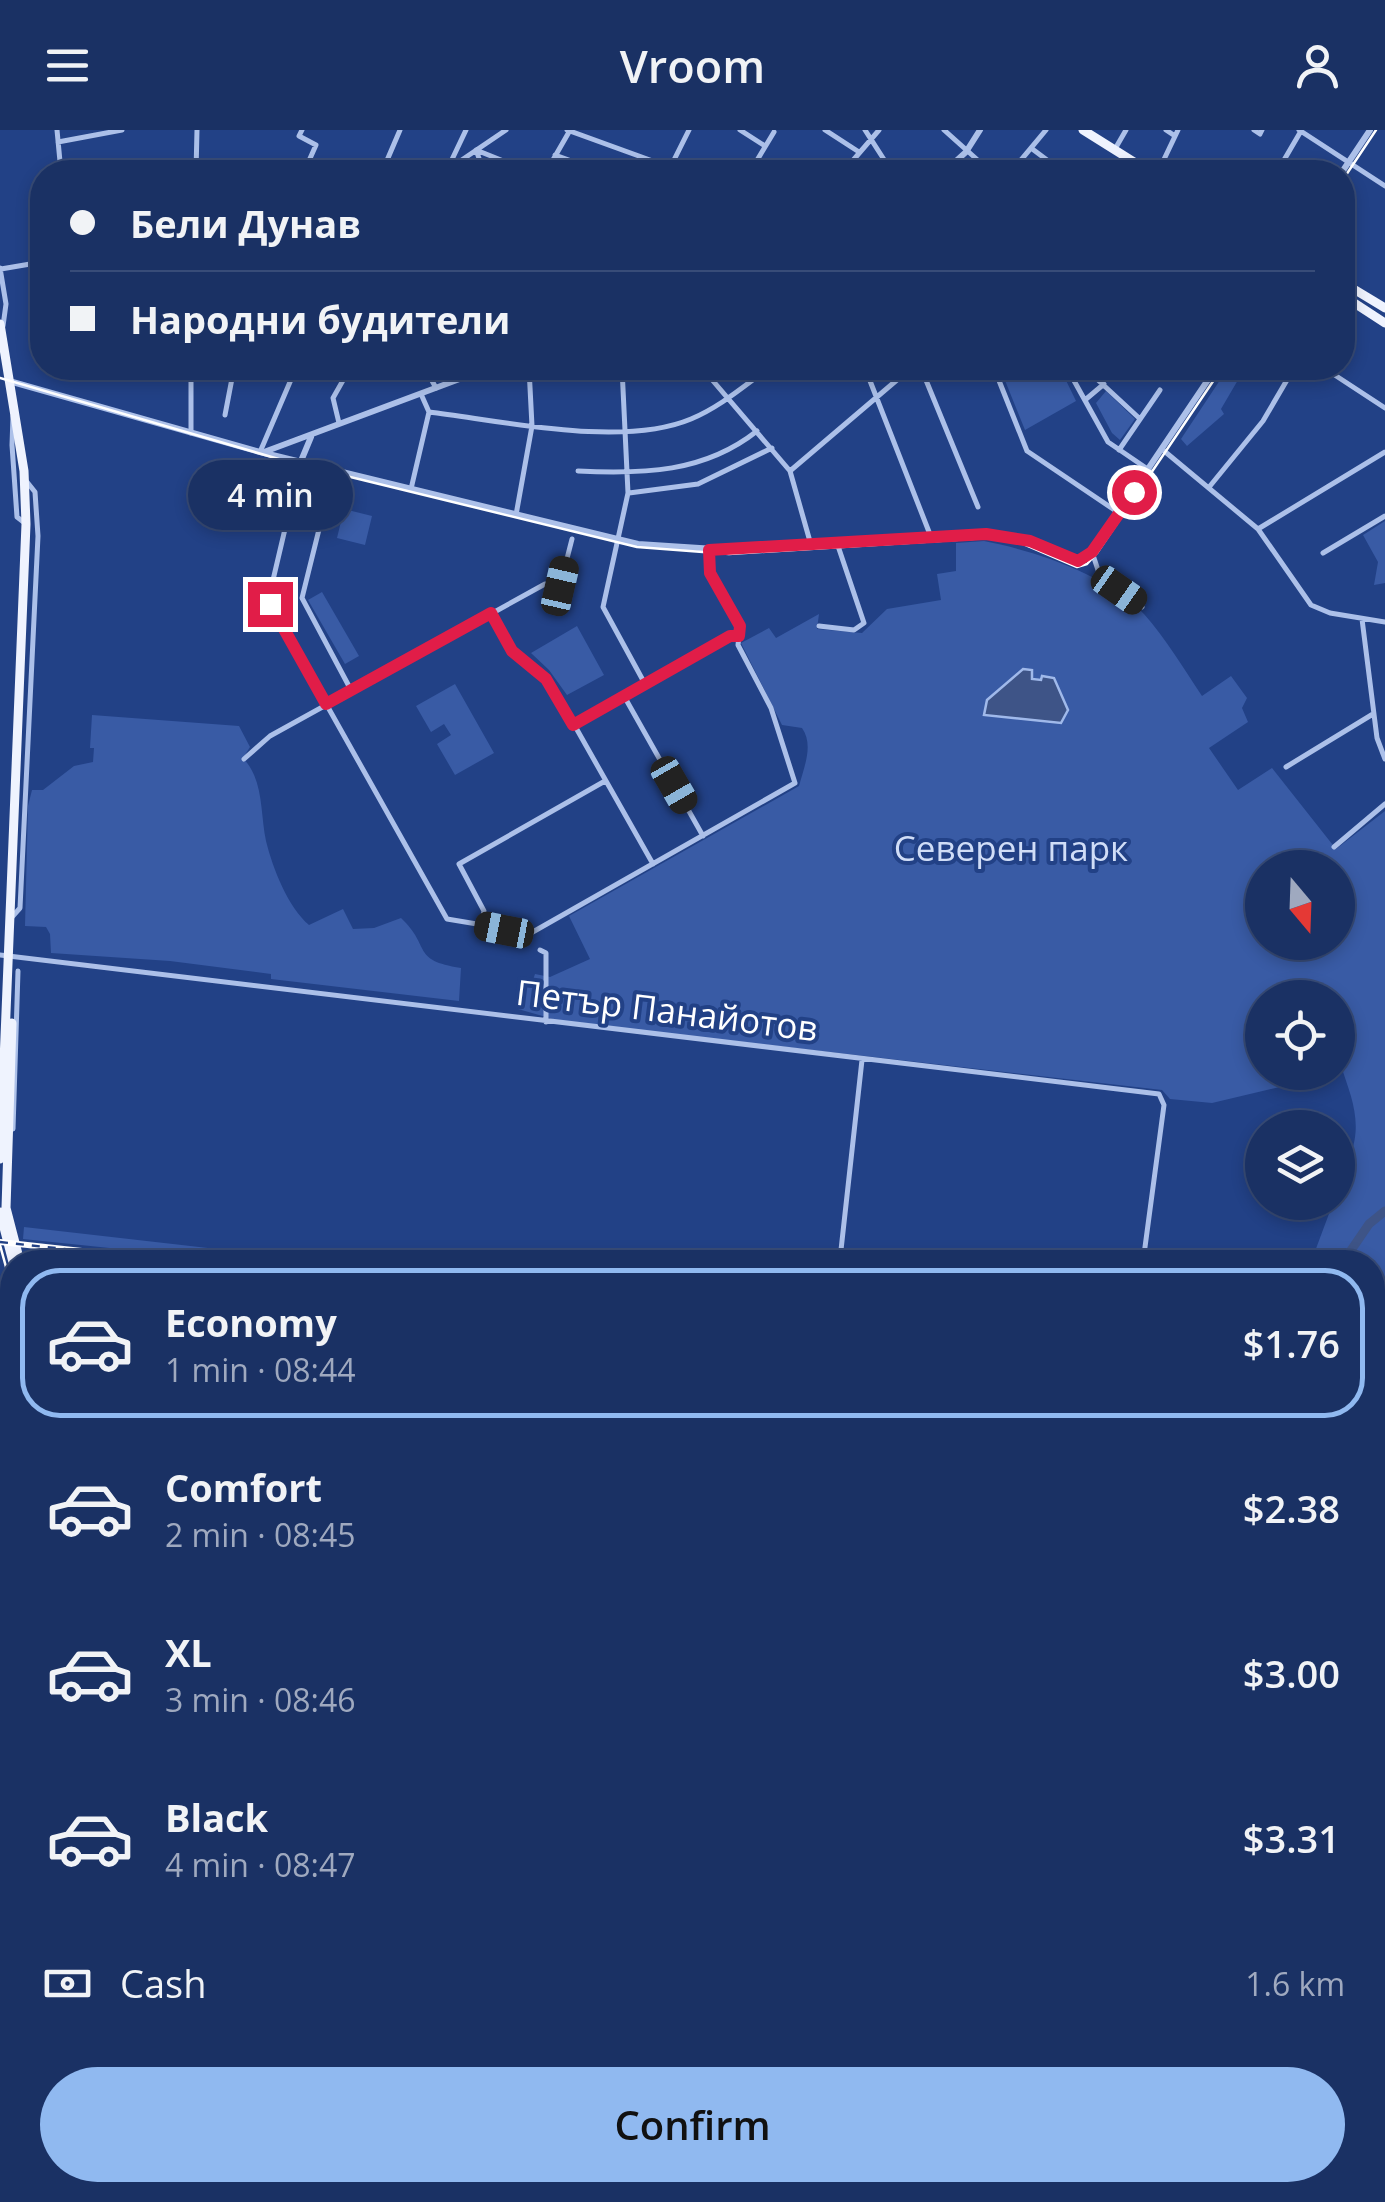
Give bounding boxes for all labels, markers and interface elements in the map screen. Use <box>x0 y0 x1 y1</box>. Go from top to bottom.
text: Vroom <box>620 35 765 96</box>
icon: menu <box>40 38 95 93</box>
icon: person <box>1290 38 1345 93</box>
text: Бели Дунав <box>130 197 361 249</box>
text: Народни будители <box>130 293 510 345</box>
callout: 4 min <box>188 459 352 529</box>
route start <box>1112 470 1157 515</box>
text: 4 min <box>227 473 314 516</box>
car <box>539 553 581 619</box>
car <box>1086 561 1152 619</box>
route end <box>248 582 293 627</box>
car <box>646 752 702 818</box>
park label: Северен парк <box>894 824 1128 871</box>
north arrow <box>1245 850 1355 960</box>
map controls <box>1245 850 1355 1220</box>
car <box>472 910 536 950</box>
street label: Петър Панайотов <box>514 968 821 1051</box>
button: locate <box>1245 980 1355 1090</box>
button: layers <box>1245 1110 1355 1220</box>
text: Economy <box>165 1296 337 1348</box>
icon: car <box>45 1298 135 1388</box>
text: $1.76 <box>1243 1317 1340 1369</box>
text: 1 min · 08:44 <box>165 1348 356 1391</box>
text: Comfort <box>165 1461 322 1513</box>
icon: car <box>45 1463 135 1553</box>
text: $2.38 <box>1243 1482 1340 1534</box>
text: 2 min · 08:45 <box>165 1513 356 1556</box>
text: XL <box>165 1626 212 1678</box>
icon: car <box>45 1628 135 1718</box>
text: $3.00 <box>1243 1647 1340 1699</box>
text: 3 min · 08:46 <box>165 1678 356 1721</box>
text: Black <box>165 1791 268 1843</box>
icon: car <box>45 1793 135 1883</box>
text: $3.31 <box>1243 1812 1340 1864</box>
text: 4 min · 08:47 <box>165 1843 356 1886</box>
icon: cash <box>40 1956 95 2011</box>
text: Cash <box>120 1957 206 2009</box>
text: 1.6 km <box>1245 1962 1345 2005</box>
button: Confirm <box>40 2067 1345 2182</box>

